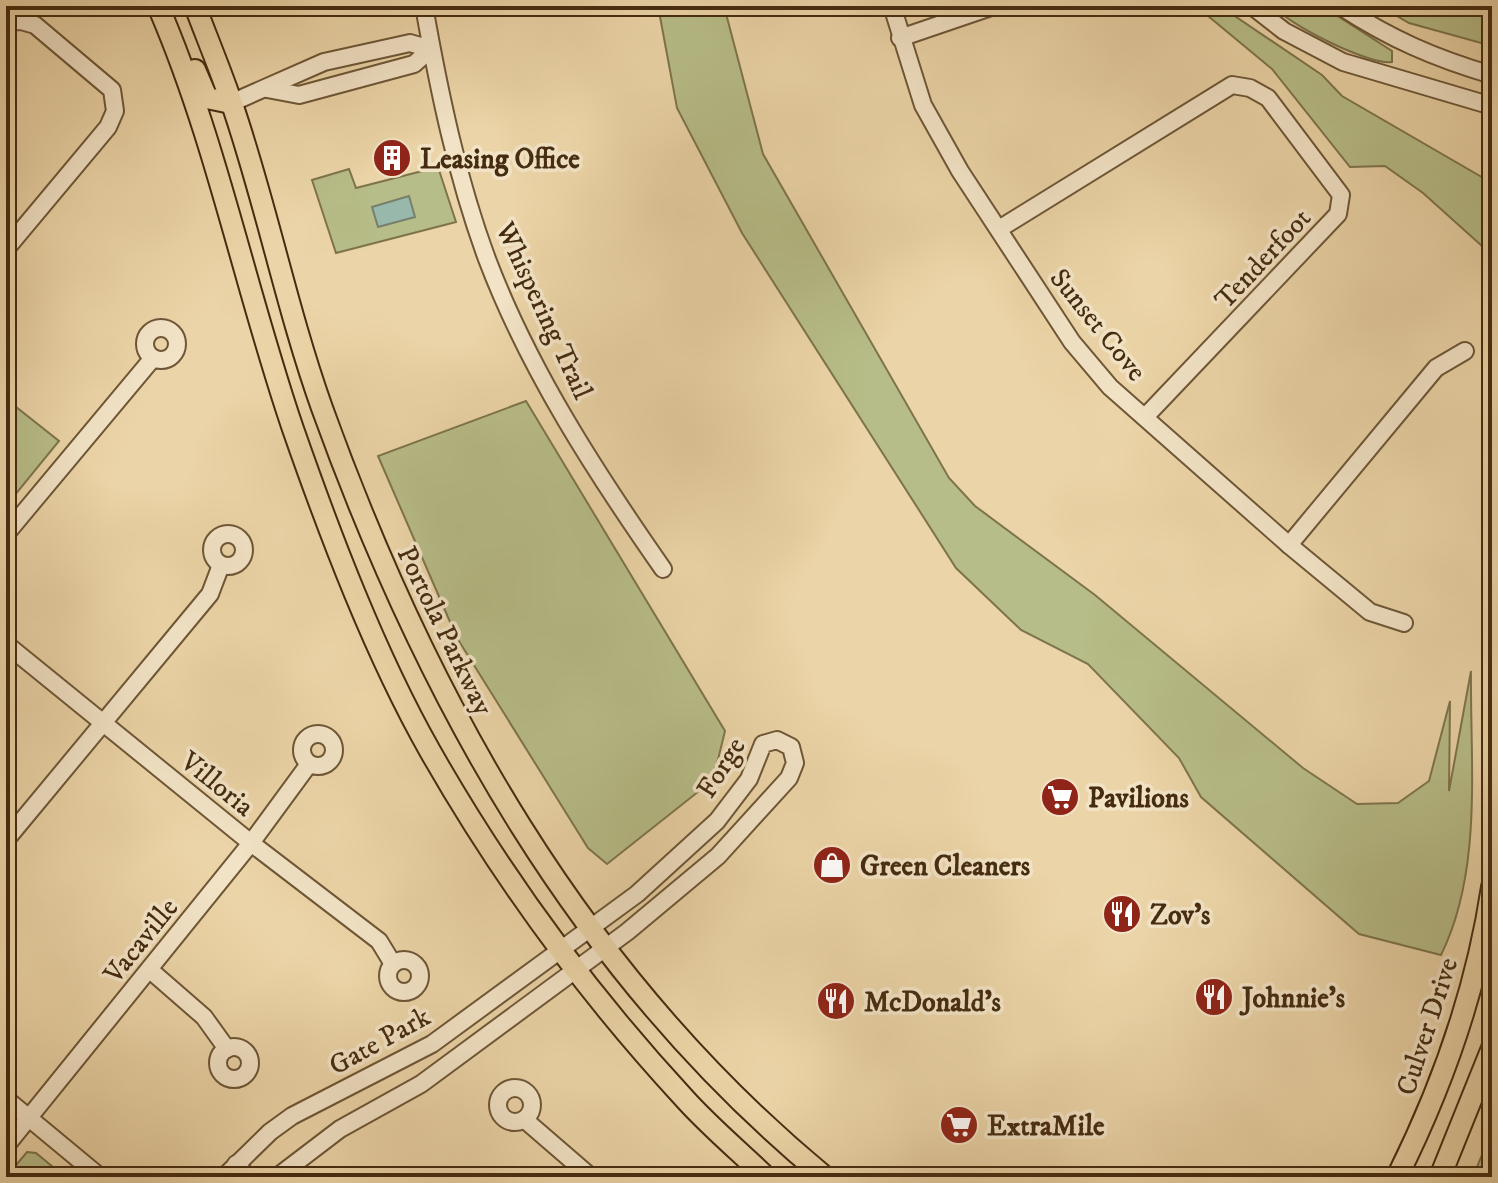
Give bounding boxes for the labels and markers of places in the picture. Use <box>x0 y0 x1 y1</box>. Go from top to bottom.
building icon: Leasing Office <box>371 137 413 179</box>
place label: Leasing Office <box>420 142 580 177</box>
supermarket icon: Pavilions <box>1039 776 1081 818</box>
place label: Pavilions <box>1088 781 1189 816</box>
shop icon: Green Cleaners <box>811 844 853 886</box>
place label: Green Cleaners <box>860 849 1031 884</box>
restaurant icon: Zov's <box>1101 893 1143 935</box>
place label: Zov's <box>1150 898 1211 933</box>
restaurant icon: Johnnie's <box>1193 976 1235 1018</box>
restaurant icon: McDonald's <box>815 980 857 1022</box>
place label: Johnnie's <box>1239 981 1346 1016</box>
place label: McDonald's <box>864 985 1001 1020</box>
supermarket icon: ExtraMile <box>938 1104 980 1146</box>
place label: ExtraMile <box>987 1109 1105 1144</box>

